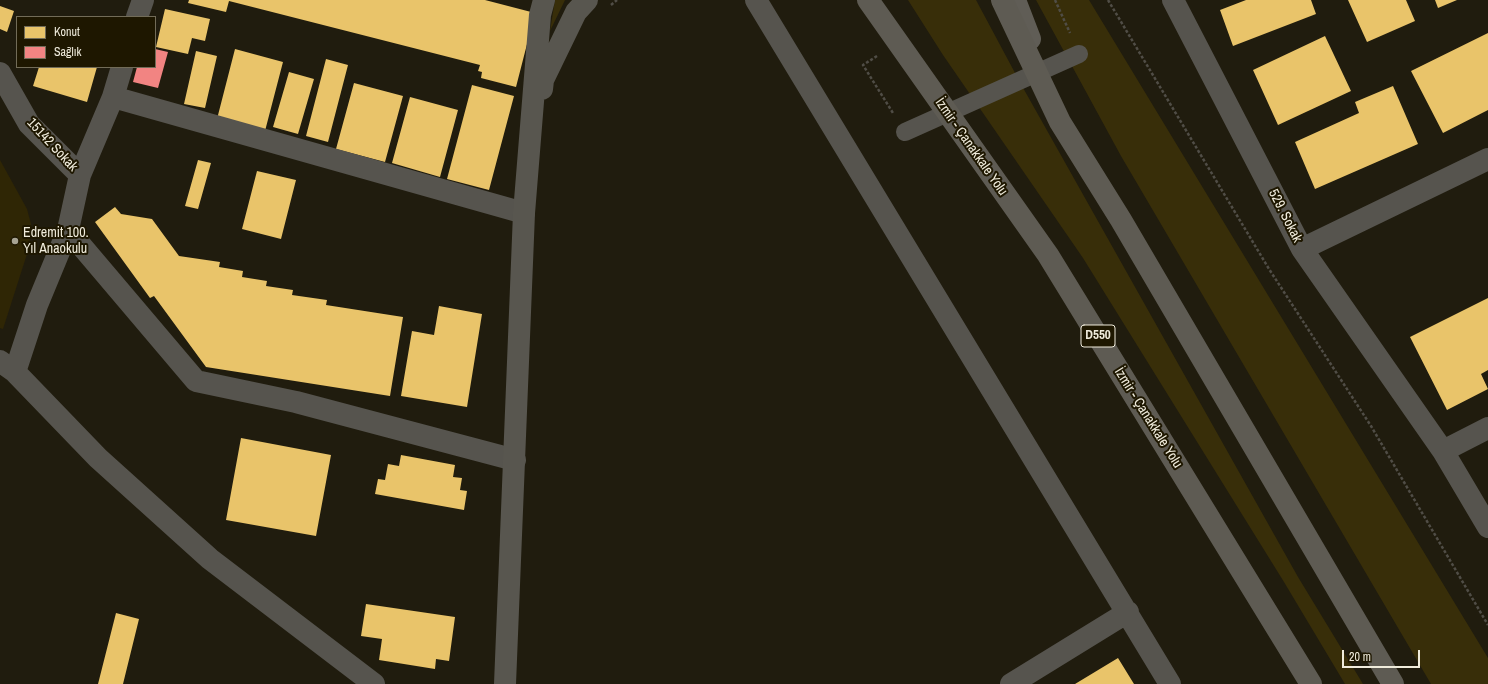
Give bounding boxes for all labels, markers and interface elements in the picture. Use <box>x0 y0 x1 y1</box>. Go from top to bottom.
legend <box>16 16 156 68</box>
text: Konut <box>54 24 80 40</box>
text: Sağlık <box>54 44 81 60</box>
street label: İzmir - Çanakkale Yolu <box>931 95 1011 199</box>
street label: 15142 Sokak <box>23 115 81 175</box>
street label: 529. Sokak <box>1264 187 1306 245</box>
place label: Edremit 100. Yıl Anaokulu <box>23 225 89 258</box>
marker: Edremit 100. Yıl Anaokulu <box>10 236 20 246</box>
road number: D550 <box>1081 325 1115 347</box>
street label: İzmir - Çanakkale Yolu <box>1110 365 1186 471</box>
scale bar <box>1344 642 1422 668</box>
text: 20 m <box>1349 649 1371 665</box>

